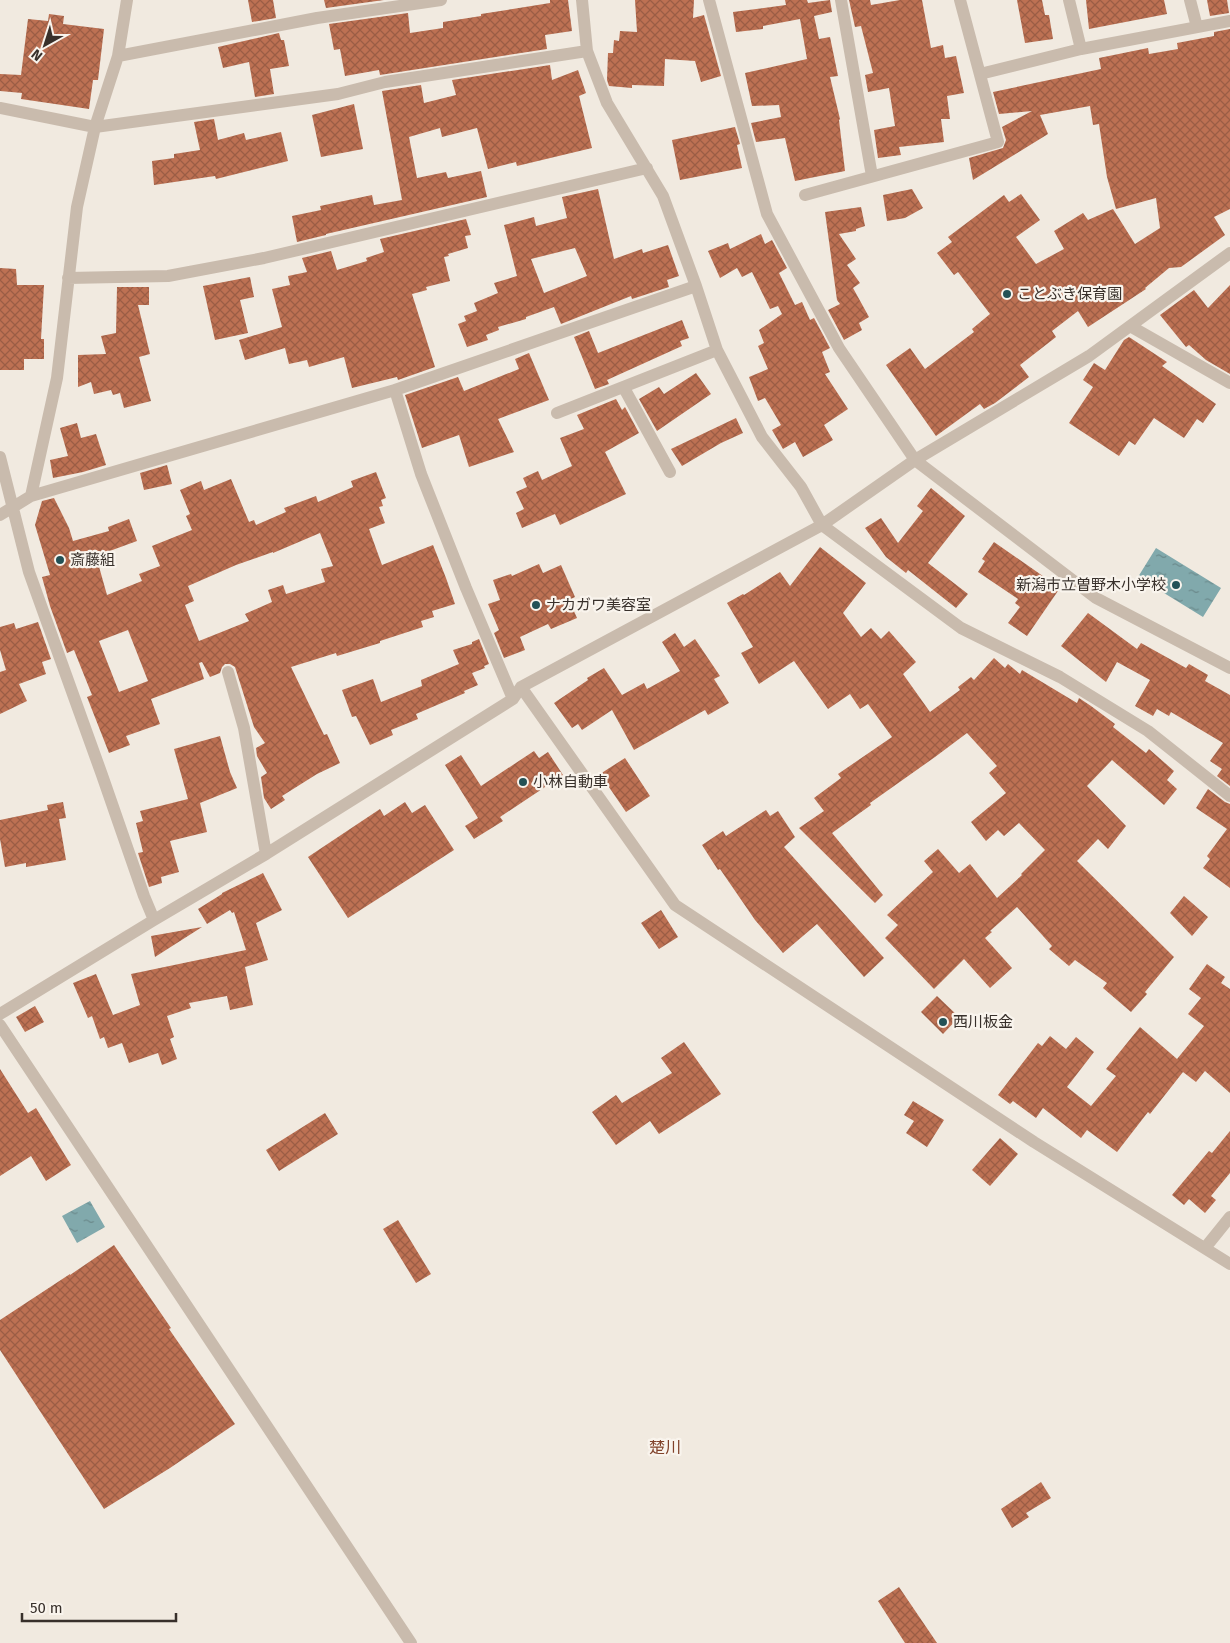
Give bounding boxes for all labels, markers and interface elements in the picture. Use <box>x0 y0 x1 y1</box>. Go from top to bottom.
north arrow <box>20 20 70 70</box>
text: N <box>28 45 46 64</box>
place label: ことぶき保育園 <box>1017 285 1122 303</box>
marker: ことぶき保育園 <box>1001 288 1013 300</box>
place label: 斎藤組 <box>70 551 115 569</box>
marker: 斎藤組 <box>54 554 66 566</box>
place label: 新潟市立曽野木小学校 <box>1016 576 1166 594</box>
marker: 新潟市立曽野木小学校 <box>1170 579 1182 591</box>
place label: ナカガワ美容室 <box>546 596 651 614</box>
marker: ナカガワ美容室 <box>530 599 542 611</box>
place label: 小林自動車 <box>533 773 608 791</box>
marker: 小林自動車 <box>517 776 529 788</box>
place label: 西川板金 <box>953 1013 1013 1031</box>
marker: 西川板金 <box>937 1016 949 1028</box>
district label: 楚川 <box>649 1438 681 1457</box>
scale bar <box>22 1590 176 1622</box>
text: 50 m <box>30 1599 63 1617</box>

